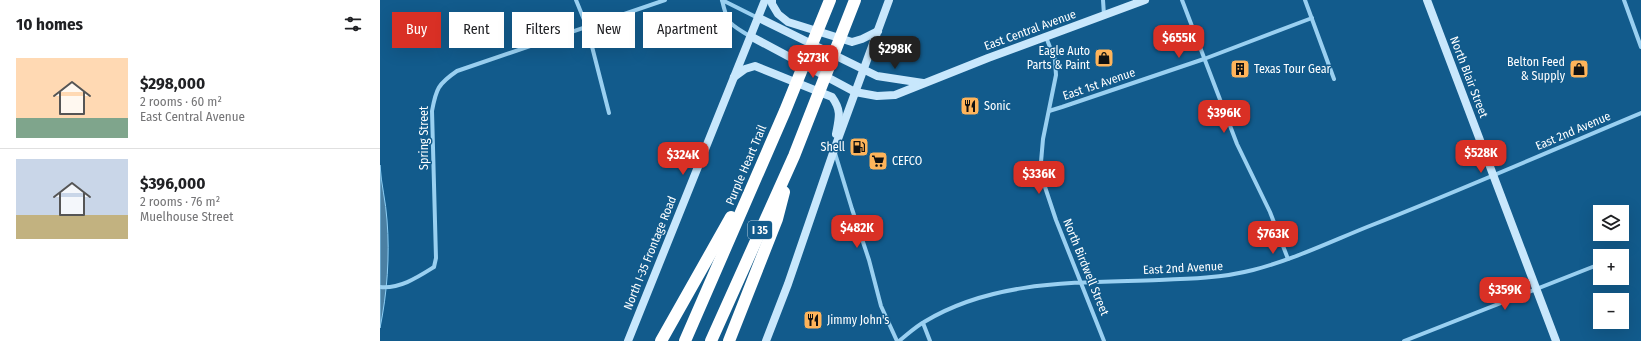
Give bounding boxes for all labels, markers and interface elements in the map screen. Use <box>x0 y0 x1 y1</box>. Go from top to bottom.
street label: East Central Avenue <box>982 7 1078 53</box>
chip: Buy <box>392 12 441 48</box>
chip: Rent <box>449 12 504 48</box>
chip: Filters <box>512 12 574 48</box>
chip: New <box>582 12 635 48</box>
chip: Apartment <box>643 12 732 48</box>
icon: filters <box>342 13 364 35</box>
text: 10 homes <box>16 14 83 35</box>
pin: $655K <box>1151 25 1207 59</box>
text: $655K <box>1162 30 1196 45</box>
street label: North Blair Street <box>1447 34 1491 120</box>
pin: $298K <box>867 36 923 70</box>
text: $298K <box>878 41 912 56</box>
place label: Eagle Auto Parts & Paint <box>1027 44 1090 72</box>
pin: $273K <box>785 45 841 79</box>
shop icon: Eagle Auto Parts & Paint <box>1093 47 1115 69</box>
text: $273K <box>797 50 829 65</box>
place label: Belton Feed & Supply <box>1507 55 1566 83</box>
building icon: Texas Tour Gear <box>1229 58 1251 80</box>
shop icon: Belton Feed & Supply <box>1568 58 1590 80</box>
place label: Texas Tour Gear <box>1254 62 1332 76</box>
street label: East 1st Avenue <box>1061 65 1137 103</box>
text: $298,000 <box>140 73 205 94</box>
icon: home <box>48 74 96 122</box>
text: 2 rooms · 60 m² <box>140 94 222 109</box>
restaurant icon: Sonic <box>959 95 981 117</box>
place label: Sonic <box>984 99 1011 113</box>
pin: $396K <box>1196 100 1252 134</box>
text: $396K <box>1207 105 1241 120</box>
street label: Spring Street <box>417 106 431 170</box>
text: East Central Avenue <box>140 109 245 124</box>
street label: East 2nd Avenue <box>1533 109 1613 153</box>
street label: Purple Heart Trail <box>723 123 769 207</box>
fuel station icon: Shell <box>848 136 870 158</box>
place label: Shell <box>820 140 845 154</box>
pin: $528K <box>1453 140 1509 174</box>
pin: $324K <box>655 142 711 176</box>
text: $528K <box>1464 145 1498 160</box>
text: $324K <box>667 147 699 162</box>
supermarket icon: CEFCO <box>867 150 889 172</box>
place label: CEFCO <box>892 154 922 168</box>
pin: $336K <box>1011 161 1067 195</box>
text: $336K <box>1022 166 1056 181</box>
text: $396,000 <box>140 173 205 194</box>
icon: home <box>48 175 96 223</box>
text: 2 rooms · 76 m² <box>140 194 220 209</box>
street label: North I-35 Frontage Road <box>621 194 679 312</box>
map controls <box>1593 205 1629 329</box>
button: layers <box>1593 205 1629 241</box>
text: Muelhouse Street <box>140 209 233 224</box>
pin: $482K <box>829 215 885 249</box>
street label: North Birdwell Street <box>1060 217 1112 318</box>
text: $482K <box>840 220 874 235</box>
road number: I 35 <box>748 221 772 239</box>
pin: $763K <box>1245 221 1301 255</box>
text: $763K <box>1257 226 1289 241</box>
button: + <box>1593 249 1629 285</box>
street label: East 2nd Avenue <box>1143 259 1223 277</box>
pin: $359K <box>1477 277 1533 311</box>
text: $359K <box>1488 282 1522 297</box>
button: − <box>1593 293 1629 329</box>
restaurant icon: Jimmy John's <box>802 309 824 331</box>
place label: Jimmy John's <box>827 313 889 327</box>

